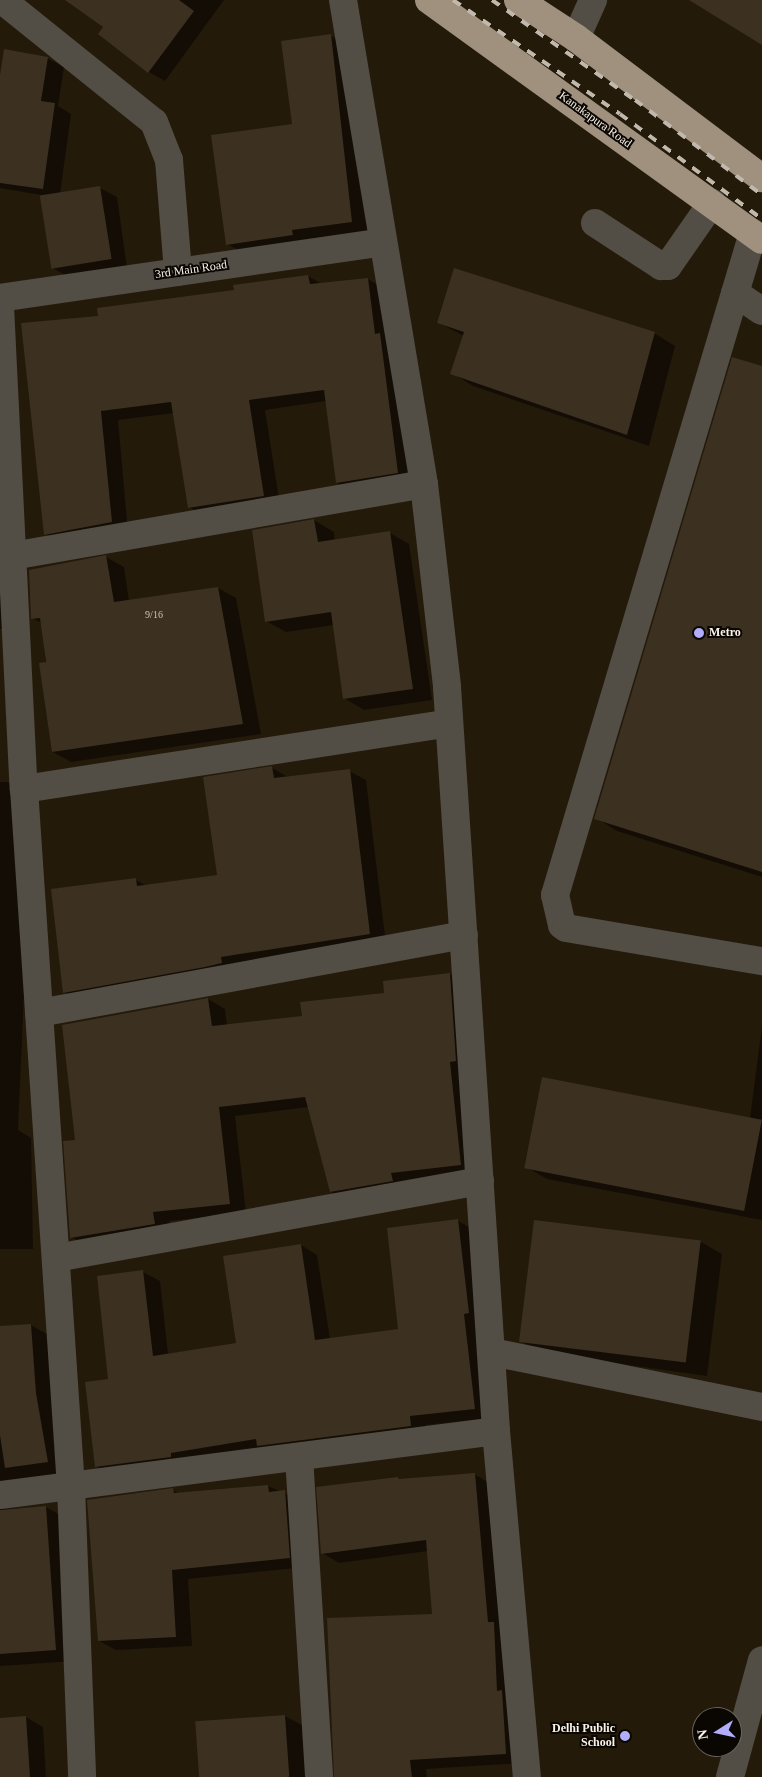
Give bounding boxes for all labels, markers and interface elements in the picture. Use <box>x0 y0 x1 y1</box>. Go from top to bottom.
street label: Kanakapura Road <box>556 89 634 151</box>
street label: 3rd Main Road <box>154 258 228 282</box>
house number: 9/16 <box>145 609 163 621</box>
place label: Metro <box>709 626 741 640</box>
marker: Metro <box>693 627 705 639</box>
north arrow <box>692 1707 742 1757</box>
place label: Delhi Public School <box>552 1722 615 1750</box>
text: N <box>694 1728 711 1741</box>
marker: Delhi Public School <box>619 1730 631 1742</box>

